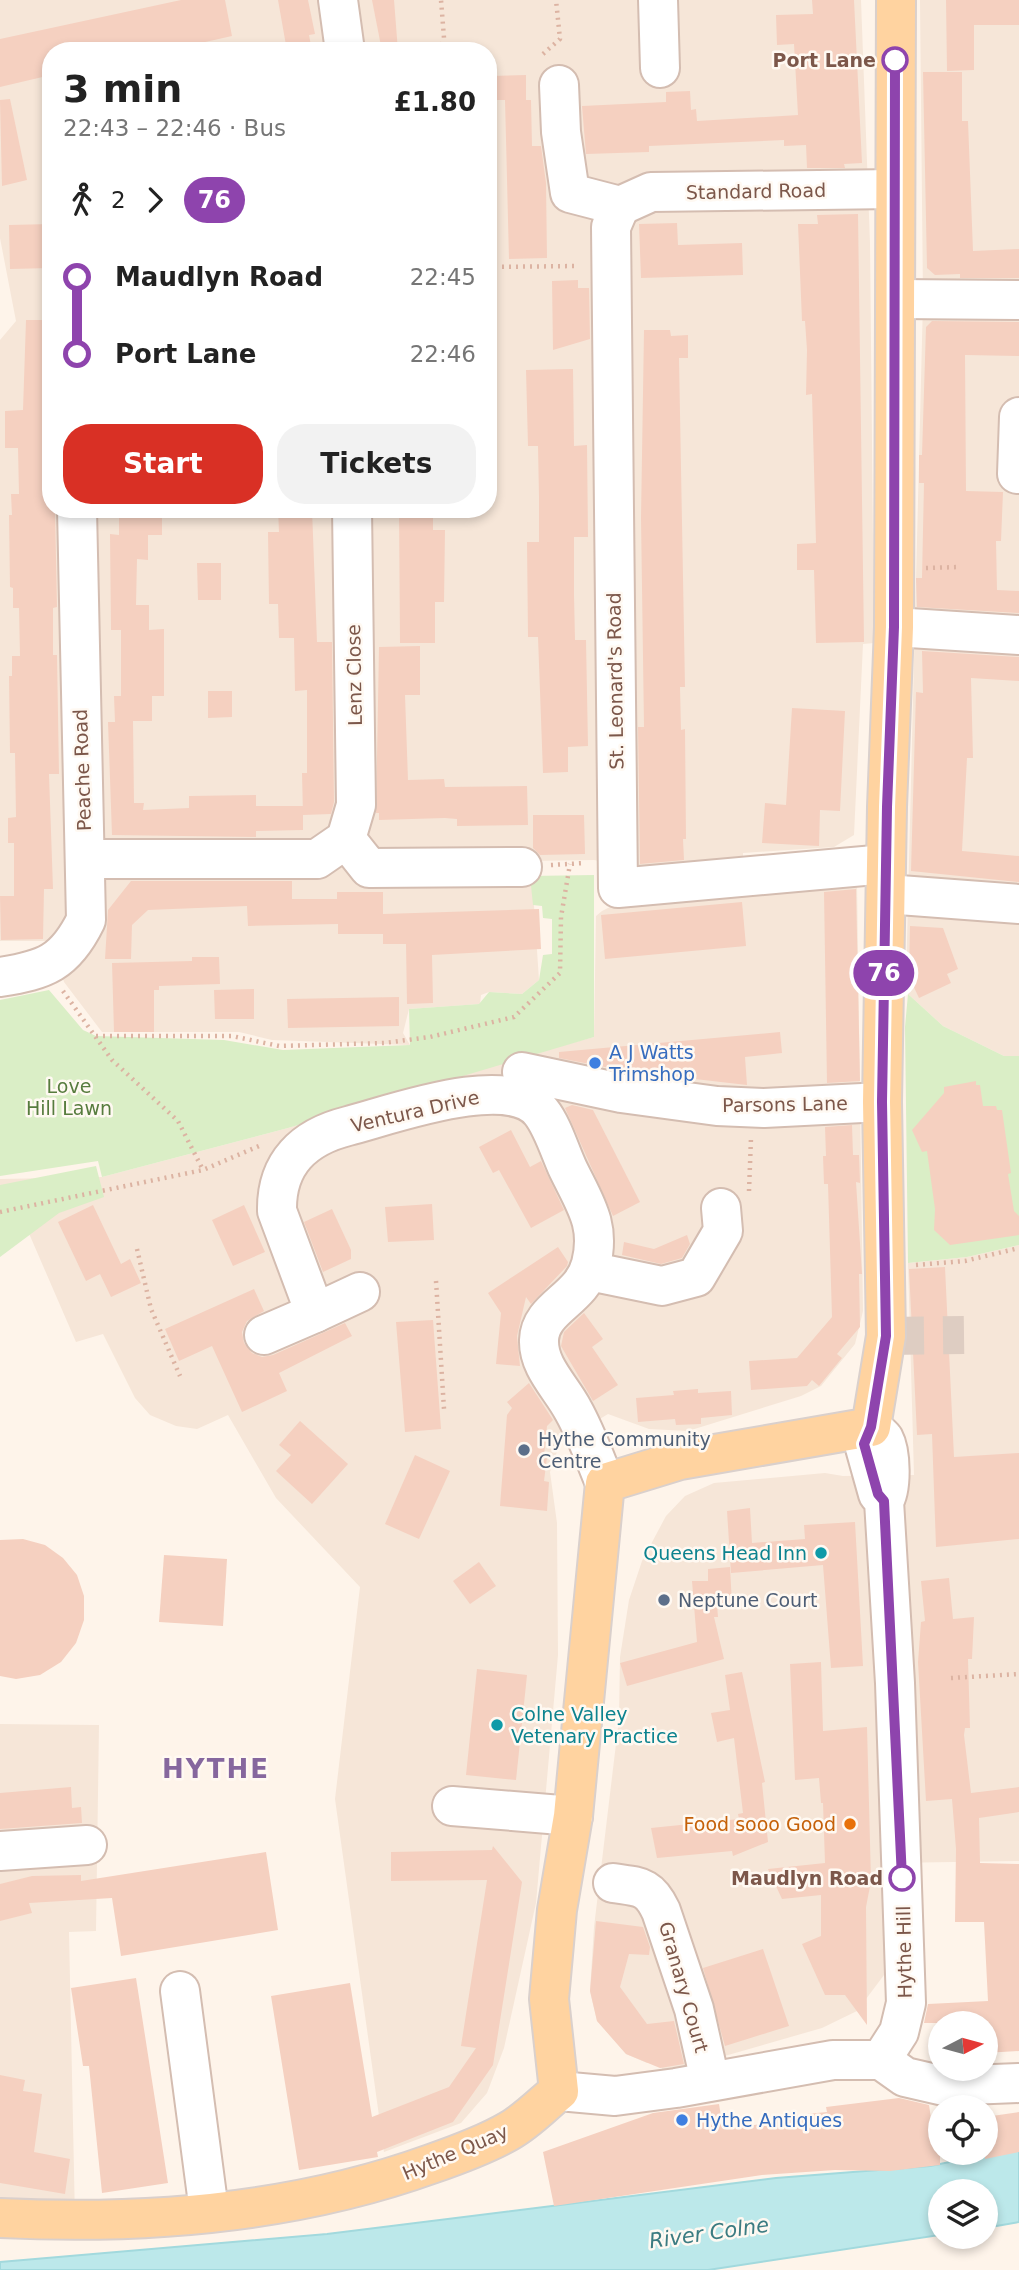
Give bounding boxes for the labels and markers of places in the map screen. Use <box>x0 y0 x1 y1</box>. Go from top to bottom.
marker: Port Lane <box>882 47 908 73</box>
place label: Port Lane <box>773 49 876 71</box>
place label: A J Watts Trimshop <box>608 1041 695 1085</box>
marker: A J Watts Trimshop <box>587 1055 603 1071</box>
place label: Hythe Community Centre <box>538 1428 711 1472</box>
marker: Hythe Community Centre <box>516 1442 532 1458</box>
place label: Queens Head Inn <box>643 1542 807 1564</box>
marker: Queens Head Inn <box>813 1545 829 1561</box>
place label: Neptune Court <box>678 1589 817 1611</box>
marker: Neptune Court <box>656 1592 672 1608</box>
place label: Colne Valley Vetenary Practice <box>511 1703 678 1747</box>
marker: Colne Valley Vetenary Practice <box>489 1717 505 1733</box>
place label: Food sooo Good <box>684 1813 836 1835</box>
marker: Food sooo Good <box>842 1816 858 1832</box>
marker: Maudlyn Road <box>889 1865 915 1891</box>
place label: Maudlyn Road <box>731 1867 883 1889</box>
place label: Hythe Antiques <box>696 2109 842 2131</box>
marker: Hythe Antiques <box>674 2112 690 2128</box>

